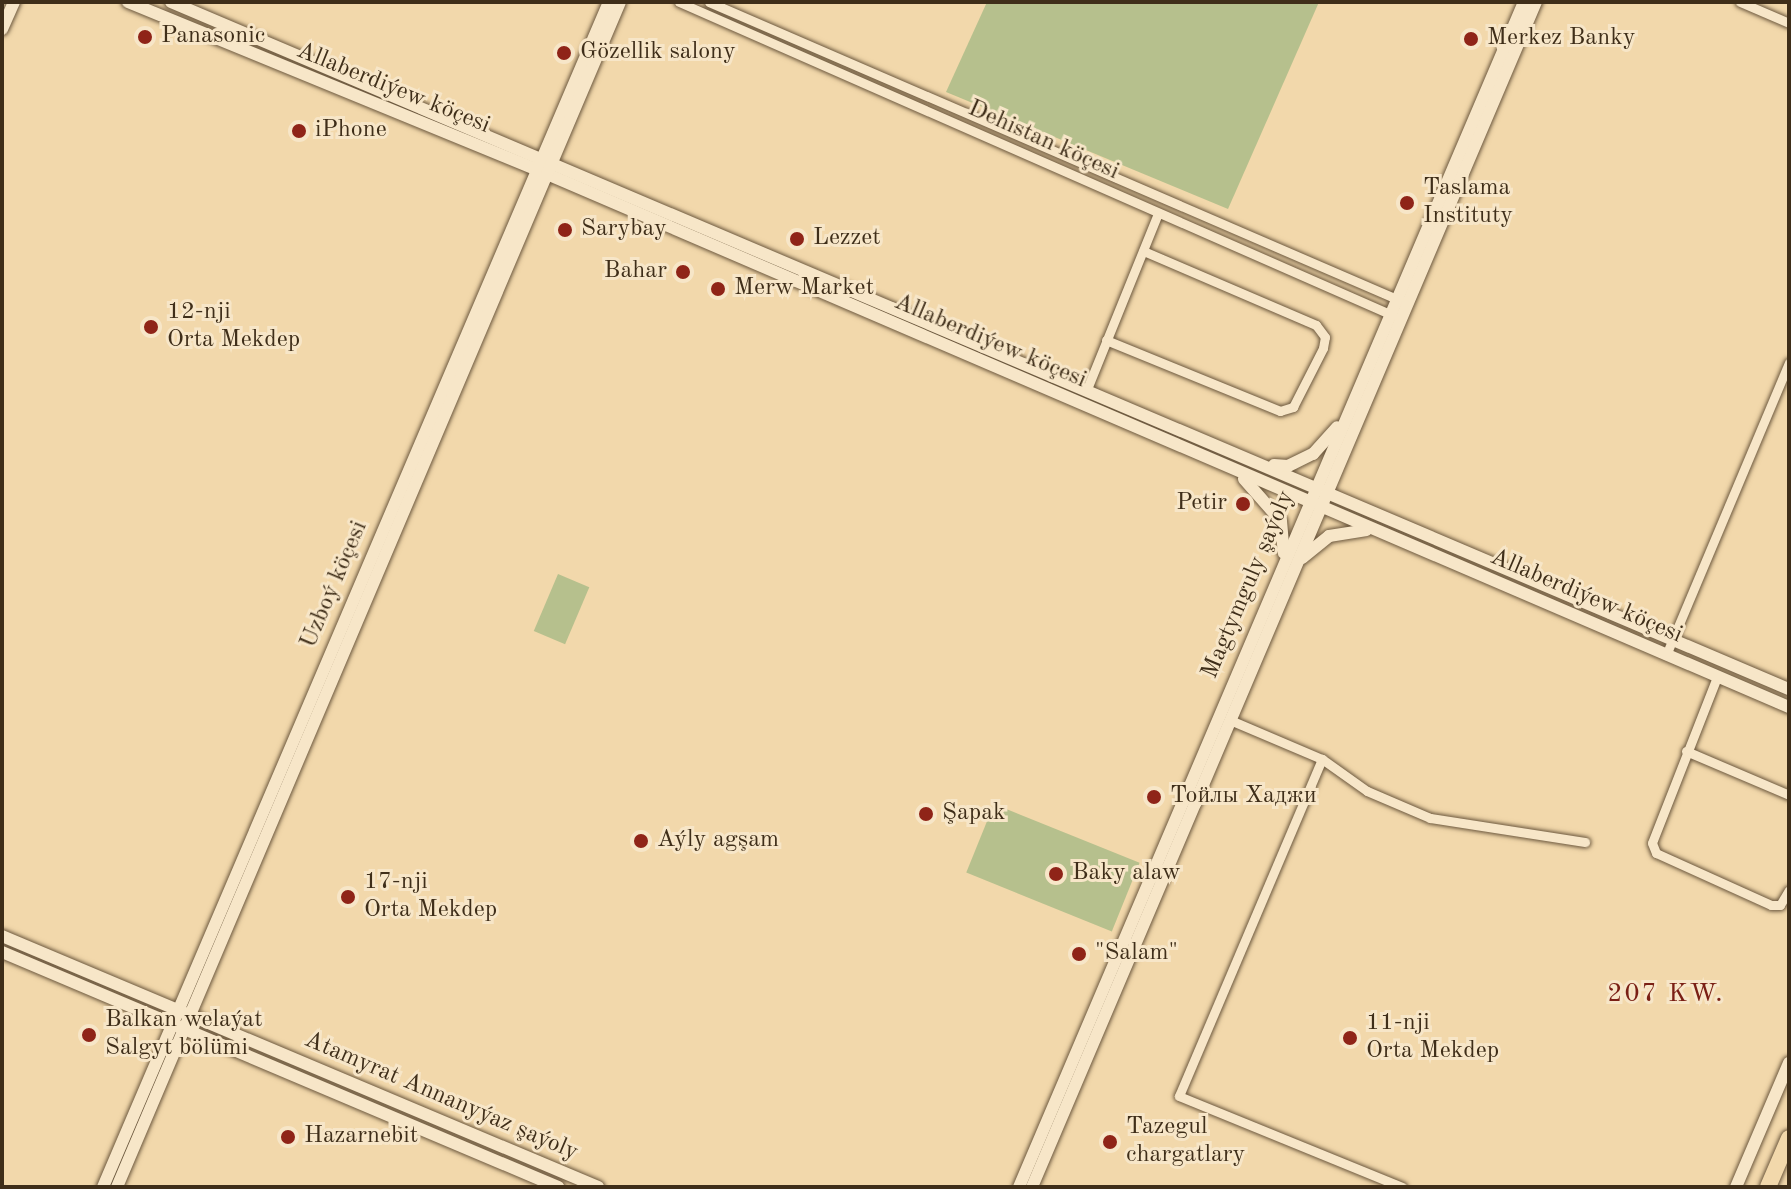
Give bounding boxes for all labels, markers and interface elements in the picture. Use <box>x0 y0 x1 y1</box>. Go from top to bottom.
place label: Panasonic <box>161 23 265 51</box>
place label: Merkez Banky <box>1487 25 1635 53</box>
marker: Panasonic <box>136 28 154 46</box>
marker: Merkez Banky <box>1462 30 1480 48</box>
street label: Allaberdiýew köçesi <box>292 37 494 141</box>
place label: Gözellik salony <box>580 39 736 67</box>
marker: Gözellik salony <box>555 44 573 62</box>
street label: Dehistan köçesi <box>963 95 1123 187</box>
place label: iPhone <box>315 117 387 145</box>
marker: iPhone <box>290 122 308 140</box>
place label: Taslama Instituty <box>1423 175 1513 231</box>
marker: Taslama Instituty <box>1398 194 1416 212</box>
place label: Sarybay <box>581 216 667 244</box>
marker: Sarybay <box>556 221 574 239</box>
place label: Lezzet <box>813 225 881 253</box>
marker: Lezzet <box>788 230 806 248</box>
place label: Bahar <box>604 258 667 286</box>
marker: Bahar <box>674 263 692 281</box>
place label: Merw Market <box>734 275 874 303</box>
marker: Merw Market <box>709 280 727 298</box>
street label: Allaberdiýew köçesi <box>890 288 1090 396</box>
place label: 12-nji Orta Mekdep <box>167 299 300 355</box>
marker: 12-nji Orta Mekdep <box>142 318 160 336</box>
street label: Magtymguly şaýoly <box>1196 487 1302 683</box>
place label: Petir <box>1176 490 1227 518</box>
marker: Petir <box>1234 495 1252 513</box>
street label: Uzboý köçesi <box>295 517 375 653</box>
street label: Allaberdiýew köçesi <box>1486 543 1686 651</box>
place label: Тойлы Хаджи <box>1170 783 1317 811</box>
marker: Тойлы Хаджи <box>1145 788 1163 806</box>
place label: Şapak <box>942 800 1006 828</box>
marker: Şapak <box>917 805 935 823</box>
place label: Aýly agşam <box>657 827 779 855</box>
marker: Aýly agşam <box>632 832 650 850</box>
place label: Baky alaw <box>1072 860 1181 888</box>
marker: Baky alaw <box>1047 865 1065 883</box>
place label: 17-nji Orta Mekdep <box>364 869 497 925</box>
marker: 17-nji Orta Mekdep <box>339 888 357 906</box>
place label: "Salam" <box>1095 940 1178 968</box>
marker: "Salam" <box>1070 945 1088 963</box>
district label: 207 KW. <box>1607 979 1725 1011</box>
place label: Balkan welaýat Salgyt bölümi <box>105 1007 263 1063</box>
place label: 11-nji Orta Mekdep <box>1366 1010 1499 1066</box>
marker: Balkan welaýat Salgyt bölümi <box>80 1026 98 1044</box>
street label: Atamyrat Annanyýaz şaýoly <box>300 1026 582 1168</box>
marker: 11-nji Orta Mekdep <box>1341 1029 1359 1047</box>
place label: Tazegul chargatlary <box>1126 1114 1245 1170</box>
place label: Hazarnebit <box>304 1123 418 1151</box>
marker: Hazarnebit <box>279 1128 297 1146</box>
marker: Tazegul chargatlary <box>1101 1133 1119 1151</box>

